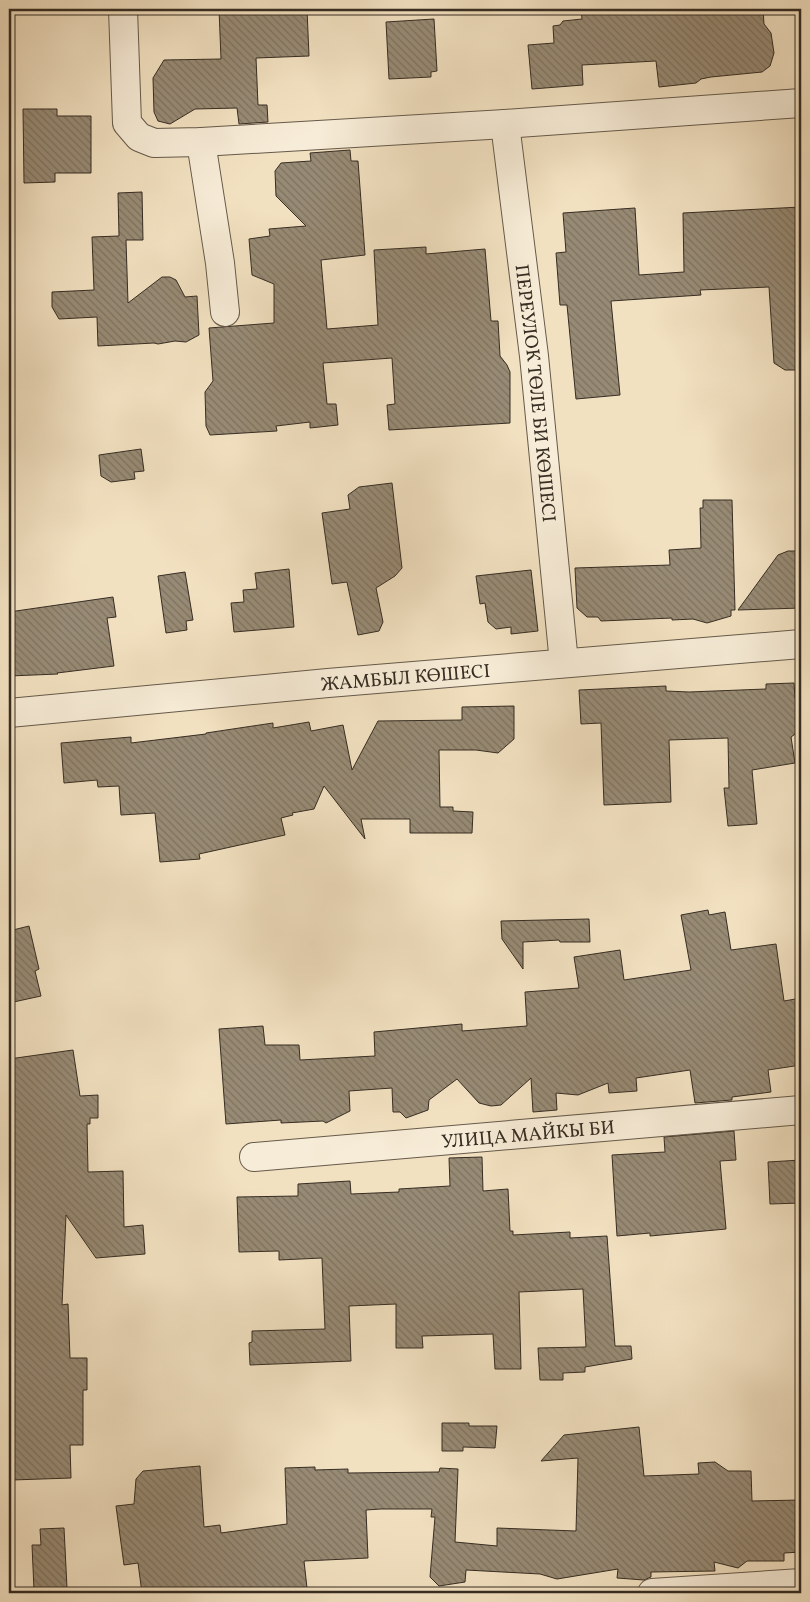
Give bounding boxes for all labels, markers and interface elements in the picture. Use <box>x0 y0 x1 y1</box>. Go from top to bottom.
street label: ПЕРЕУЛОК ТӨЛЕ БИ КӨШЕСІ <box>508 263 561 524</box>
street label: ЖАМБЫЛ КӨШЕСІ <box>320 659 491 699</box>
street label: УЛИЦА МАЙКЫ БИ <box>440 1115 616 1156</box>

